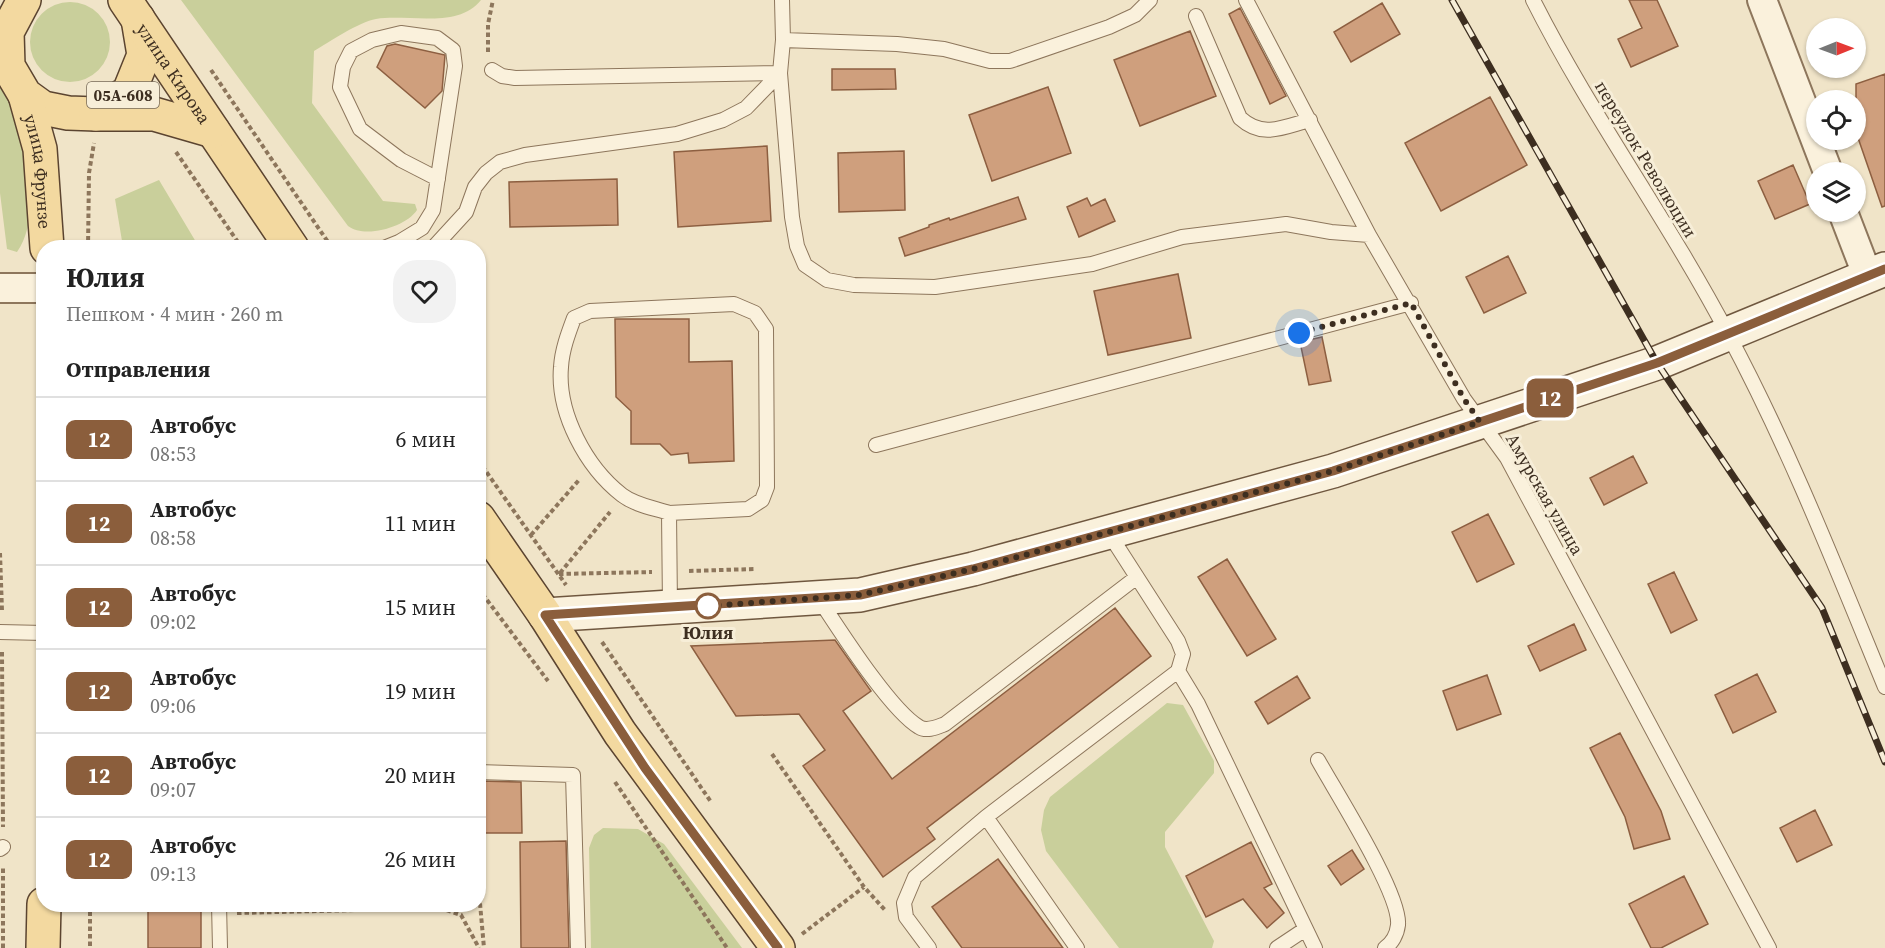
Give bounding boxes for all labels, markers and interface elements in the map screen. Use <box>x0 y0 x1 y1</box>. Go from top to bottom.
street label: улица Кирова <box>131 17 218 129</box>
north arrow <box>1806 18 1866 78</box>
map controls <box>1806 18 1866 222</box>
street label: переулок Революции <box>1589 76 1703 242</box>
road number: 05А-608 <box>87 82 159 108</box>
button: locate <box>1806 90 1866 150</box>
street label: улица Фрунзе <box>18 111 58 230</box>
button: layers <box>1806 162 1866 222</box>
text: Юлия <box>66 258 145 296</box>
button: heart <box>393 260 456 323</box>
text: Пешком · 4 мин · 260 m <box>66 300 283 328</box>
your location <box>1284 318 1314 348</box>
text: Отправления <box>66 354 210 384</box>
line badge: 12 <box>1523 378 1577 418</box>
text: 12 <box>1539 384 1561 413</box>
text: Автобус <box>150 410 236 440</box>
text: 6 мин <box>395 424 456 454</box>
text: 12 <box>88 425 110 454</box>
street label: Амурская улица <box>1500 429 1590 560</box>
text: 08:53 <box>150 440 196 468</box>
text: Автобус <box>150 494 236 524</box>
text: 11 мин <box>384 508 456 538</box>
text: 12 <box>88 509 110 538</box>
text: 08:58 <box>150 524 196 552</box>
text: Автобус <box>150 578 236 608</box>
text: 15 мин <box>384 592 456 622</box>
text: 12 <box>88 593 110 622</box>
marker: Юлия <box>695 593 721 619</box>
text: 09:02 <box>150 608 196 636</box>
place label: Юлия <box>683 620 733 645</box>
text: Автобус <box>150 662 236 692</box>
text: 19 мин <box>384 676 456 706</box>
text: 12 <box>88 677 110 706</box>
text: 09:06 <box>150 692 196 720</box>
text: Автобус <box>150 746 236 776</box>
text: 20 мин <box>384 760 456 790</box>
text: 12 <box>88 761 110 790</box>
text: 09:07 <box>150 776 196 804</box>
text: Автобус <box>150 830 236 860</box>
text: 26 мин <box>384 844 456 874</box>
text: 12 <box>88 845 110 874</box>
text: 09:13 <box>150 860 196 888</box>

